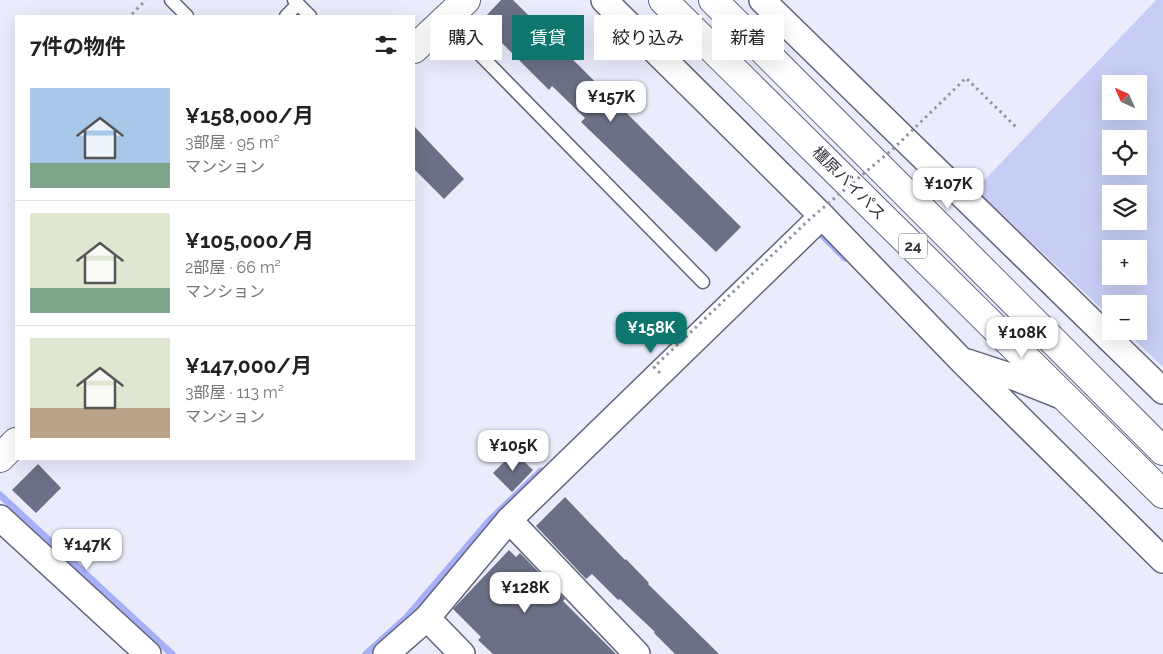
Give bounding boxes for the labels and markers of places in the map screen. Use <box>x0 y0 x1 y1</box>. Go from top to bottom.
pin: ¥157K <box>576 80 646 123</box>
pin: ¥107K <box>913 168 983 210</box>
pin: ¥158K <box>616 312 686 354</box>
pin: ¥108K <box>987 316 1057 359</box>
pin: ¥105K <box>478 430 548 472</box>
pin: ¥147K <box>52 528 122 571</box>
pin: ¥128K <box>490 572 560 614</box>

